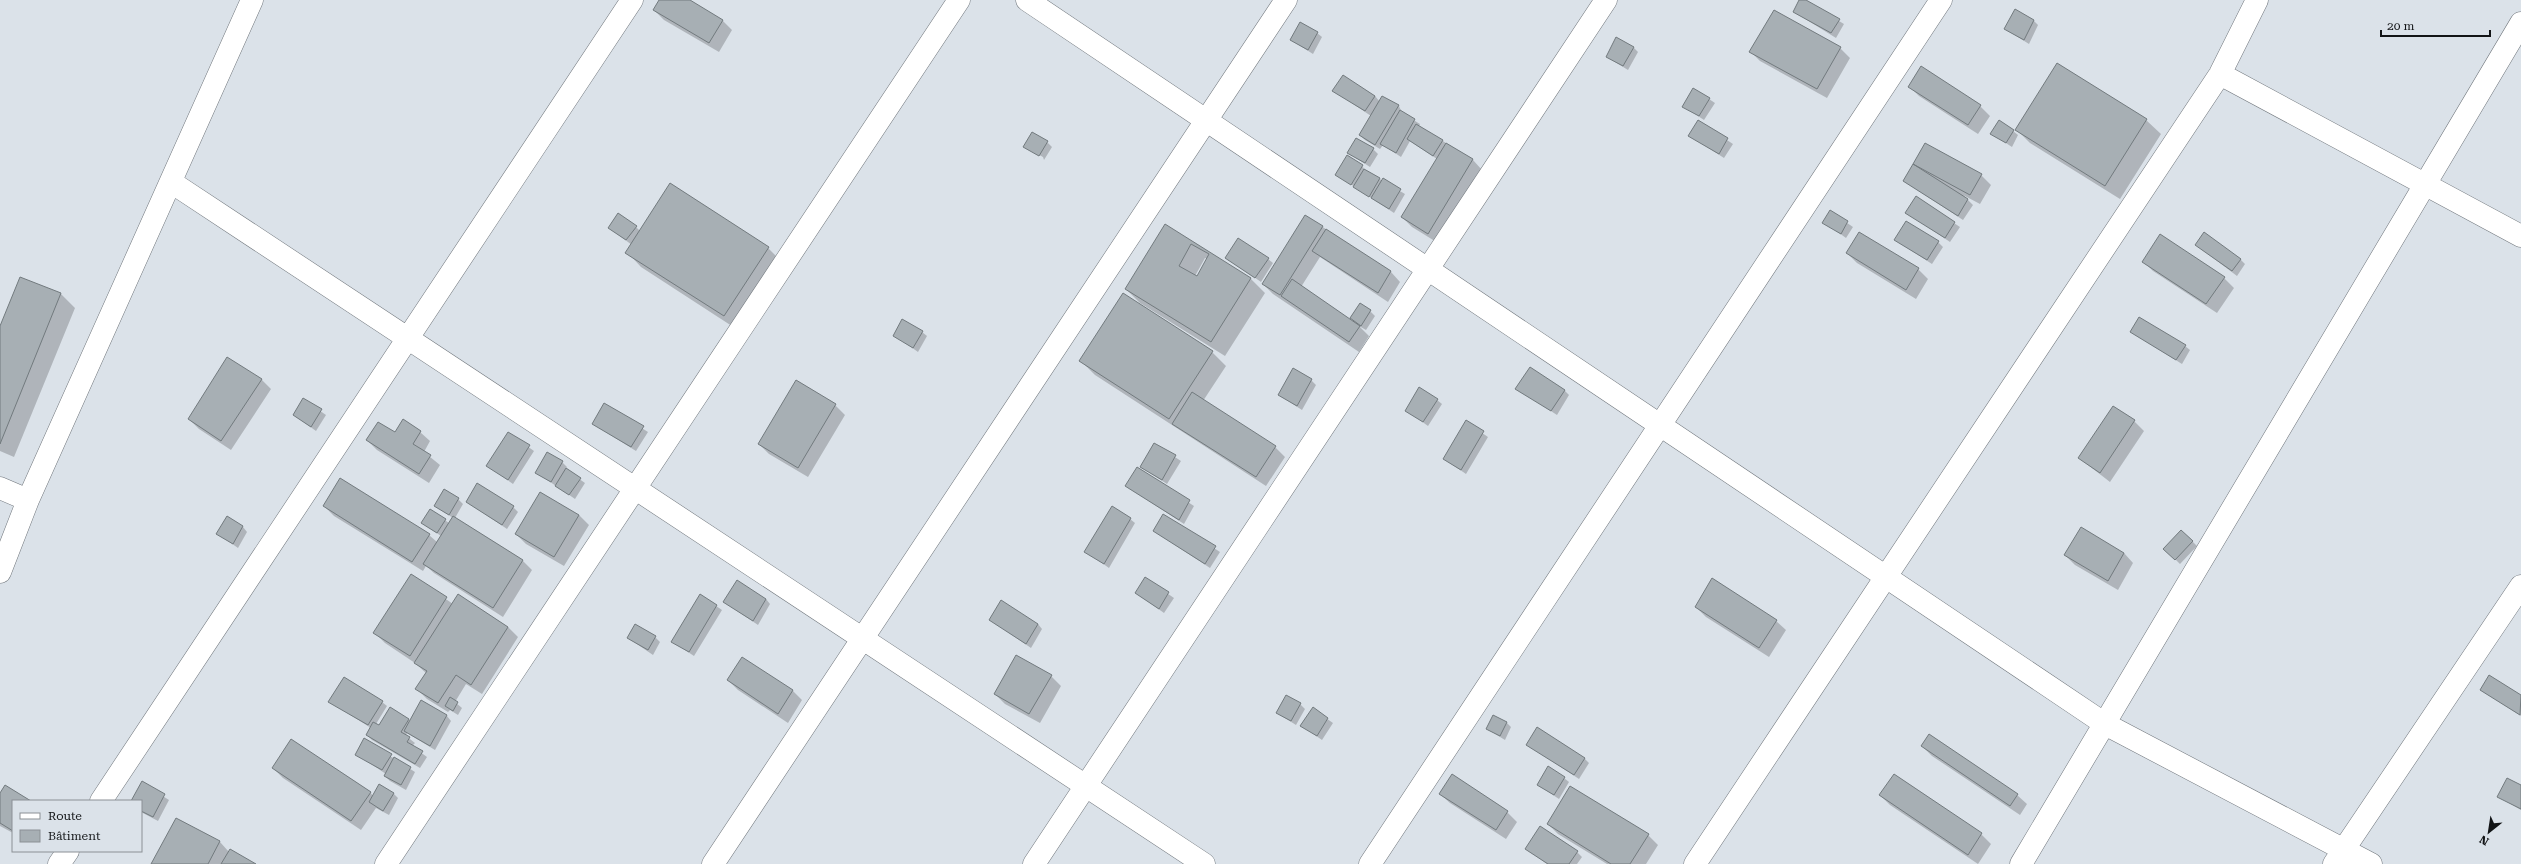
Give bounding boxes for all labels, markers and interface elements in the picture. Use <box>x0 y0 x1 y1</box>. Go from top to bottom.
scale bar <box>2381 12 2490 38</box>
text: 20 m <box>2387 19 2414 33</box>
legend <box>12 800 142 852</box>
text: Route <box>48 809 82 823</box>
north arrow <box>2469 812 2509 852</box>
text: Bâtiment <box>48 829 101 843</box>
text: N <box>2477 832 2491 848</box>

